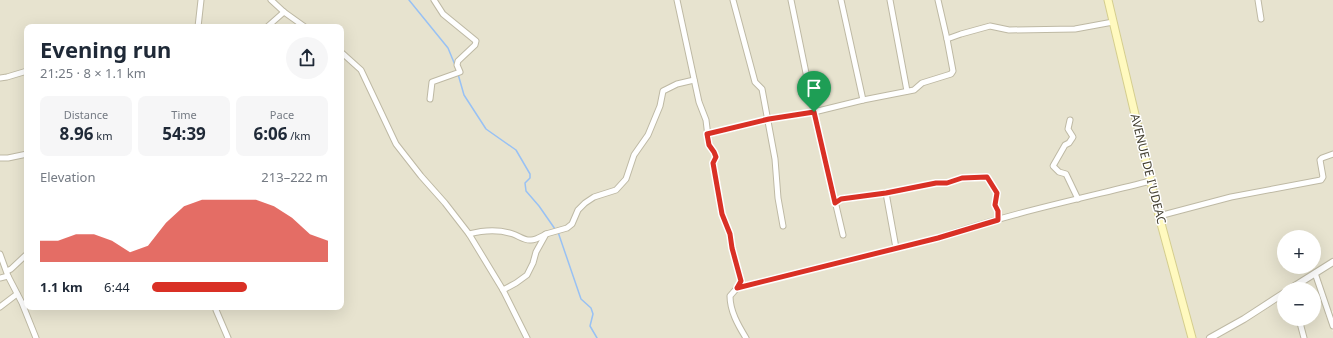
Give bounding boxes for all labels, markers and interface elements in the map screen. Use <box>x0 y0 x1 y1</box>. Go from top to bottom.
text: Evening run <box>40 34 171 64</box>
button: share <box>286 37 328 79</box>
text: 21:25 · 8 × 1.1 km <box>40 64 146 82</box>
pin <box>797 71 831 112</box>
icon: arrive <box>803 77 825 99</box>
text: Distance <box>64 107 108 122</box>
text: Time <box>171 107 197 122</box>
text: Pace <box>270 107 294 122</box>
street label: AVENUE DE I'UDEAC <box>1127 112 1171 226</box>
text: 8.96 <box>60 122 93 145</box>
text: 54:39 <box>162 122 206 145</box>
text: 6:06 <box>253 122 287 145</box>
text: km <box>93 128 112 143</box>
text: /km <box>287 128 311 143</box>
text: Elevation <box>40 168 96 186</box>
text: 213–222 m <box>261 168 328 186</box>
map controls <box>1277 230 1321 326</box>
button: + <box>1277 230 1321 274</box>
text: 1.1 km <box>40 278 83 296</box>
text: 6:44 <box>104 278 130 296</box>
button: − <box>1277 282 1321 326</box>

